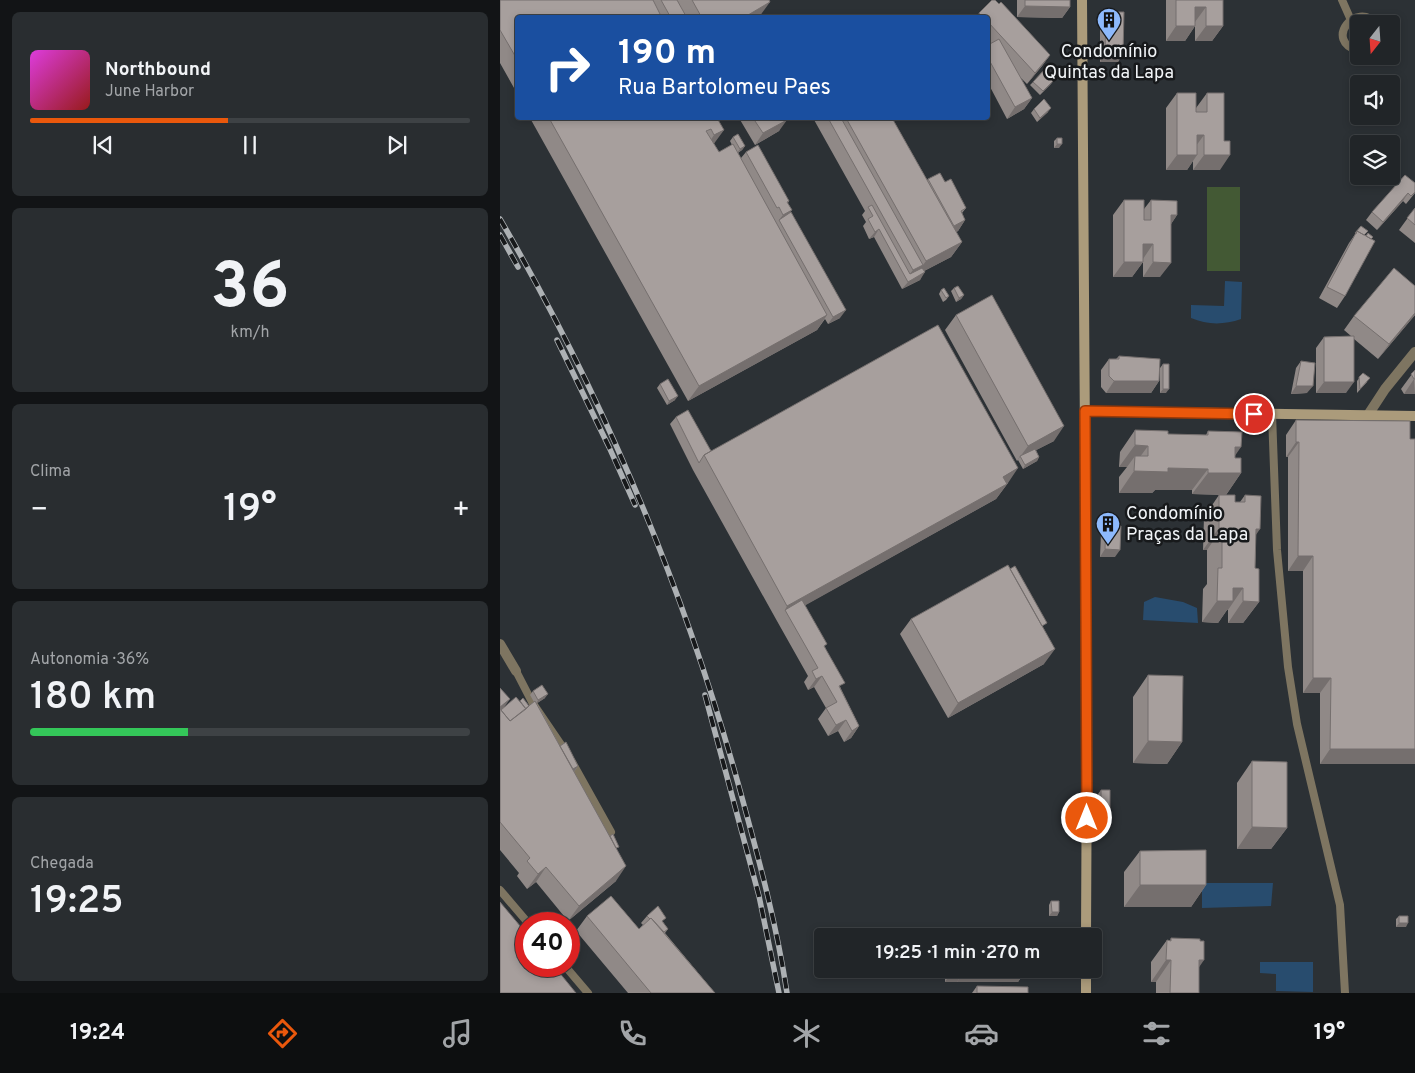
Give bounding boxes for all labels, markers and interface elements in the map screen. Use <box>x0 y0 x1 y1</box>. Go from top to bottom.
building icon: Condomínio Quintas da Lapa <box>1096 7 1122 41</box>
north arrow <box>1350 15 1400 65</box>
map controls <box>1350 15 1400 185</box>
text: 190 m <box>618 32 716 76</box>
icon: right <box>535 35 600 100</box>
place label: Condomínio Quintas da Lapa <box>1044 41 1174 85</box>
text: Northbound <box>105 58 211 82</box>
text: Rua Bartolomeu Paes <box>618 75 831 102</box>
button: sound <box>1350 75 1400 125</box>
text: June Harbor <box>105 82 194 102</box>
icon: previous <box>89 131 117 159</box>
icon: pause <box>236 131 264 159</box>
icon: next <box>383 131 411 159</box>
button: layers <box>1350 135 1400 185</box>
text: 36 <box>211 249 289 331</box>
text: km/h <box>231 323 269 343</box>
pin <box>1233 393 1275 435</box>
icon: arrive <box>1240 400 1268 428</box>
text: Clima <box>30 462 71 482</box>
text: 19° <box>223 486 277 535</box>
text: − <box>30 493 48 529</box>
text: + <box>452 493 470 529</box>
place label: Condomínio Praças da Lapa <box>1126 503 1248 547</box>
building icon: Condomínio Praças da Lapa <box>1095 511 1121 545</box>
text: Autonomia · 36% <box>30 650 149 670</box>
text: 180 km <box>30 674 156 723</box>
position arrow <box>1060 791 1112 843</box>
text: Chegada <box>30 854 94 874</box>
text: 19:25 <box>30 878 124 927</box>
speed limit sign: 40 <box>515 912 580 977</box>
text: 19:25 · 1 min · 270 m <box>875 941 1041 965</box>
icon: directions <box>265 1016 300 1051</box>
icon: music <box>440 1016 475 1051</box>
icon: phone <box>615 1016 650 1051</box>
icon: climate <box>789 1016 824 1051</box>
icon: car <box>964 1016 999 1051</box>
icon: filters <box>1139 1016 1174 1051</box>
text: 19:24 <box>70 1020 125 1047</box>
text: 19° <box>1314 1020 1345 1047</box>

